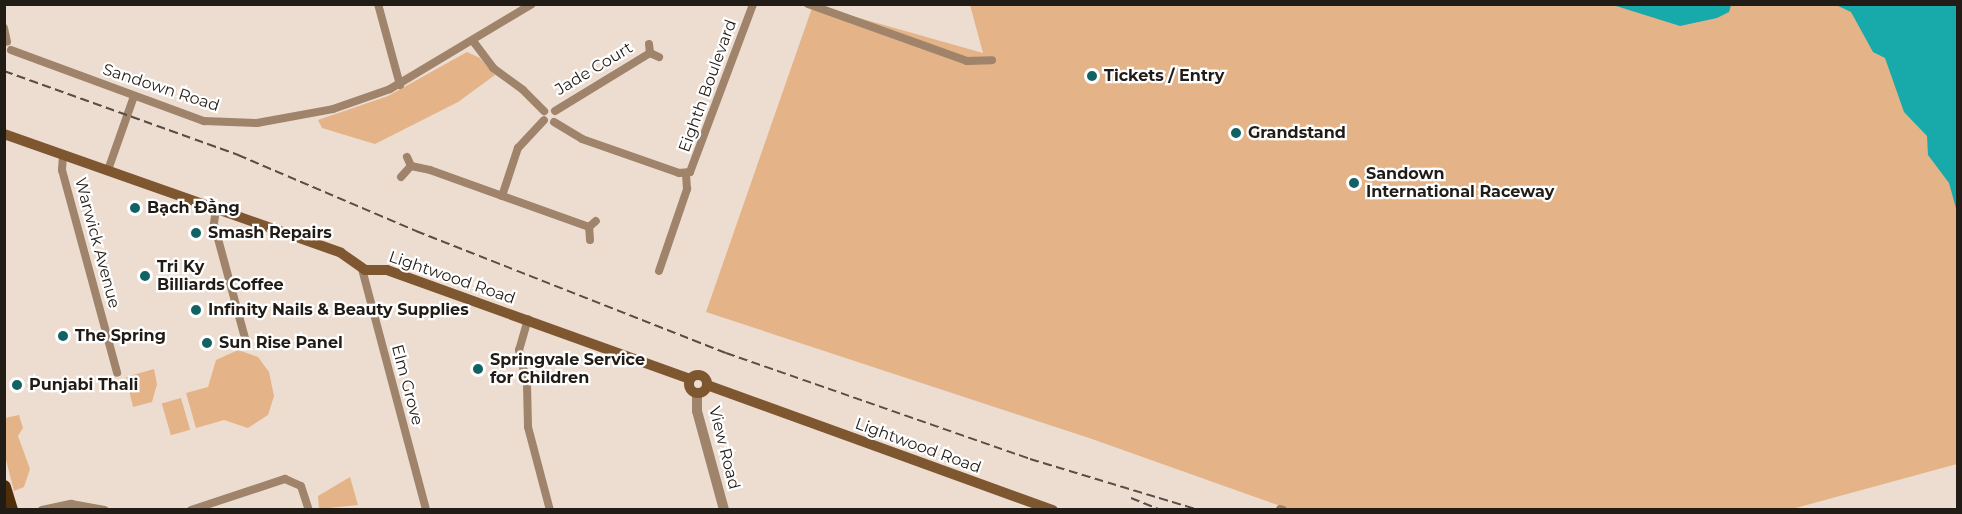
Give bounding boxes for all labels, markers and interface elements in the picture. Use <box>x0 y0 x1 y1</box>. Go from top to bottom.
street label: Eighth Boulevard <box>675 17 741 155</box>
street label: Jade Court <box>552 38 636 100</box>
street label: Sandown Road <box>100 60 222 116</box>
place label: Tickets / Entry <box>1104 66 1224 86</box>
marker: Tickets / Entry <box>1085 69 1099 83</box>
place label: Grandstand <box>1248 123 1346 143</box>
marker: Grandstand <box>1229 126 1243 140</box>
place label: Sandown International Raceway <box>1366 164 1554 202</box>
street label: Warwick Avenue <box>70 176 124 310</box>
marker: Sandown International Raceway <box>1347 176 1361 190</box>
place label: Bạch Đằng <box>147 198 240 218</box>
marker: Bạch Đằng <box>128 201 142 215</box>
place label: Smash Repairs <box>208 223 332 243</box>
marker: Smash Repairs <box>189 226 203 240</box>
street label: Lightwood Road <box>386 247 518 309</box>
place label: Tri Ky Billiards Coffee <box>157 257 284 295</box>
marker: Tri Ky Billiards Coffee <box>138 269 152 283</box>
place label: Infinity Nails & Beauty Supplies <box>208 300 469 320</box>
marker: Infinity Nails & Beauty Supplies <box>189 303 203 317</box>
place label: The Spring <box>75 326 166 346</box>
marker: The Spring <box>56 329 70 343</box>
place label: Sun Rise Panel <box>219 333 343 353</box>
marker: Sun Rise Panel <box>200 336 214 350</box>
street label: Elm Grove <box>387 343 427 427</box>
place label: Springvale Service for Children <box>490 350 645 388</box>
marker: Springvale Service for Children <box>471 362 485 376</box>
place label: Punjabi Thali <box>29 375 138 395</box>
marker: Punjabi Thali <box>10 378 24 392</box>
street label: View Road <box>704 405 744 491</box>
street label: Lightwood Road <box>852 414 984 478</box>

